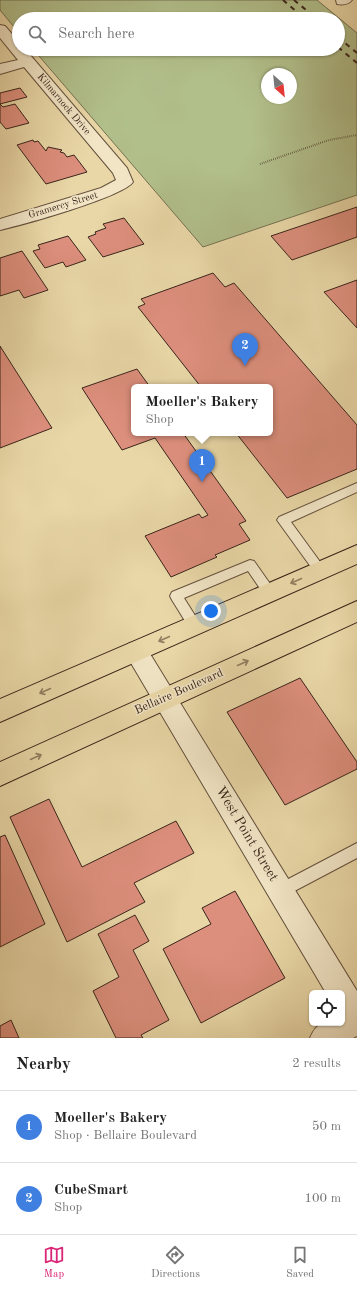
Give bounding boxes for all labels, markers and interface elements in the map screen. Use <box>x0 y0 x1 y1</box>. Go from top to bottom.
search box <box>12 12 345 56</box>
icon: search <box>26 23 48 45</box>
text: Search here <box>58 27 135 42</box>
north arrow <box>261 68 297 104</box>
street label: Kilmarnock Drive <box>36 71 93 137</box>
street label: Gramercy Street <box>27 190 99 220</box>
pin: 2 <box>232 333 258 366</box>
popup <box>131 384 273 436</box>
text: Moeller's Bakery <box>145 395 259 410</box>
text: Shop <box>145 413 174 426</box>
pin: 1 <box>189 449 215 482</box>
one-way arrow <box>290 577 302 585</box>
your location <box>201 601 221 621</box>
one-way arrow <box>158 636 170 643</box>
one-way arrow <box>237 659 249 666</box>
street label: Bellaire Boulevard <box>133 667 225 717</box>
one-way arrow <box>39 688 51 695</box>
one-way arrow <box>29 753 41 761</box>
street label: West Point Street <box>213 784 281 884</box>
map controls <box>309 990 345 1026</box>
button: locate <box>309 990 345 1026</box>
text: Nearby <box>16 1056 71 1073</box>
text: 2 results <box>292 1057 341 1070</box>
text: Moeller's Bakery <box>54 1111 167 1126</box>
text: 1 <box>25 1120 33 1133</box>
text: 50 m <box>312 1120 341 1133</box>
text: Shop · Bellaire Boulevard <box>54 1129 197 1142</box>
text: CubeSmart <box>54 1183 128 1198</box>
text: 2 <box>25 1192 33 1205</box>
text: 100 m <box>304 1192 341 1205</box>
text: Shop <box>54 1201 82 1214</box>
tab: Map <box>43 1244 65 1282</box>
tab: Directions <box>151 1244 200 1282</box>
tab: Saved <box>286 1244 314 1282</box>

